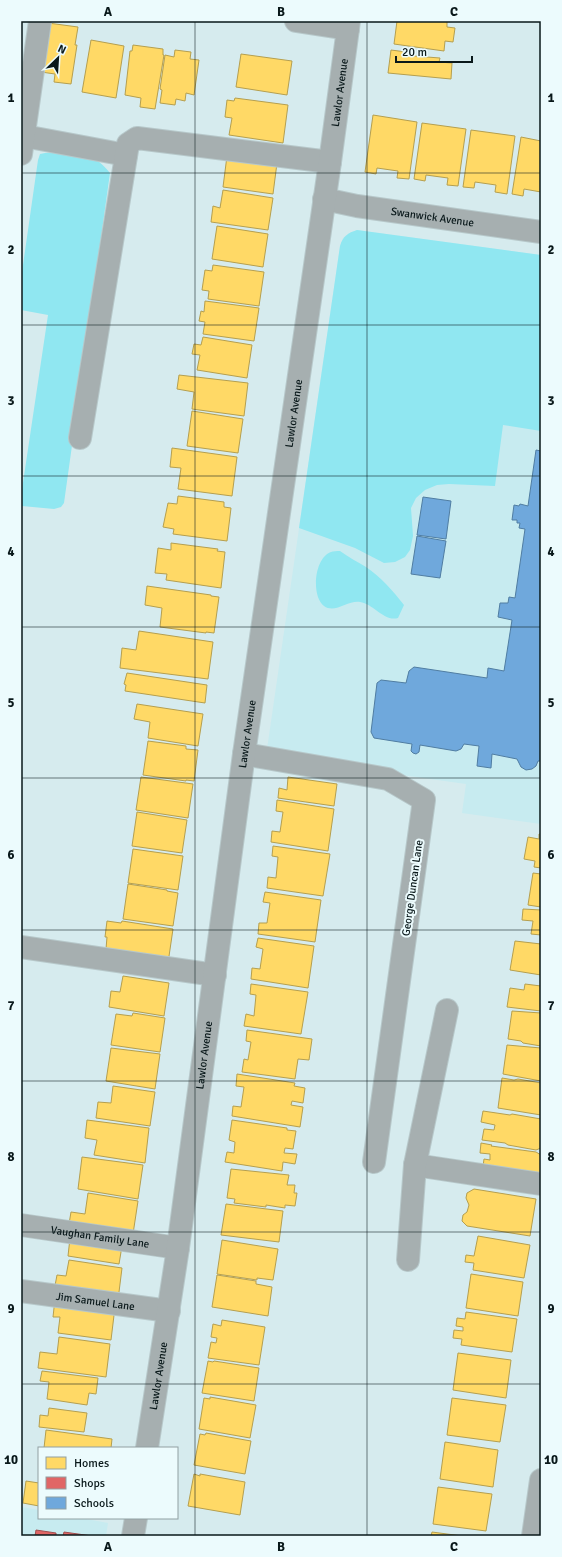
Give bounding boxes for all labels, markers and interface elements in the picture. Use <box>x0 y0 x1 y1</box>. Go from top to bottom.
text: A <box>104 4 113 20</box>
text: B <box>277 4 285 20</box>
text: C <box>450 4 458 20</box>
north arrow <box>38 38 78 78</box>
scale bar <box>396 38 472 64</box>
text: N <box>56 42 68 57</box>
text: 20 m <box>402 45 427 60</box>
street label: Lawlor Avenue <box>329 58 351 128</box>
text: 1 <box>7 90 15 106</box>
text: 1 <box>547 90 555 106</box>
street label: Swanwick Avenue <box>390 205 475 229</box>
text: 2 <box>7 242 15 258</box>
text: 2 <box>547 242 555 258</box>
street label: Lawlor Avenue <box>283 378 305 448</box>
text: 3 <box>7 393 15 409</box>
text: 3 <box>547 393 555 409</box>
text: 4 <box>7 544 15 560</box>
text: 4 <box>547 544 555 560</box>
text: 5 <box>7 695 15 711</box>
text: 5 <box>547 695 555 711</box>
street label: Lawlor Avenue <box>236 699 259 769</box>
street label: George Duncan Lane <box>399 839 426 937</box>
text: 6 <box>7 847 15 863</box>
text: 6 <box>547 847 555 863</box>
text: 7 <box>7 998 15 1014</box>
text: 7 <box>547 998 555 1014</box>
street label: Lawlor Avenue <box>193 1020 215 1090</box>
text: 8 <box>7 1149 15 1165</box>
text: 8 <box>547 1149 555 1165</box>
street label: Vaughan Family Lane <box>50 1223 150 1251</box>
street label: Jim Samuel Lane <box>55 1290 136 1313</box>
text: 9 <box>7 1301 15 1317</box>
text: 9 <box>547 1301 555 1317</box>
street label: Lawlor Avenue <box>147 1341 170 1411</box>
legend <box>38 1447 178 1519</box>
text: 10 <box>4 1452 18 1468</box>
text: 10 <box>544 1452 558 1468</box>
text: Homes <box>74 1456 109 1471</box>
text: Shops <box>74 1476 105 1491</box>
text: Schools <box>74 1496 114 1511</box>
text: A <box>104 1539 113 1555</box>
text: B <box>277 1539 285 1555</box>
text: C <box>450 1539 458 1555</box>

